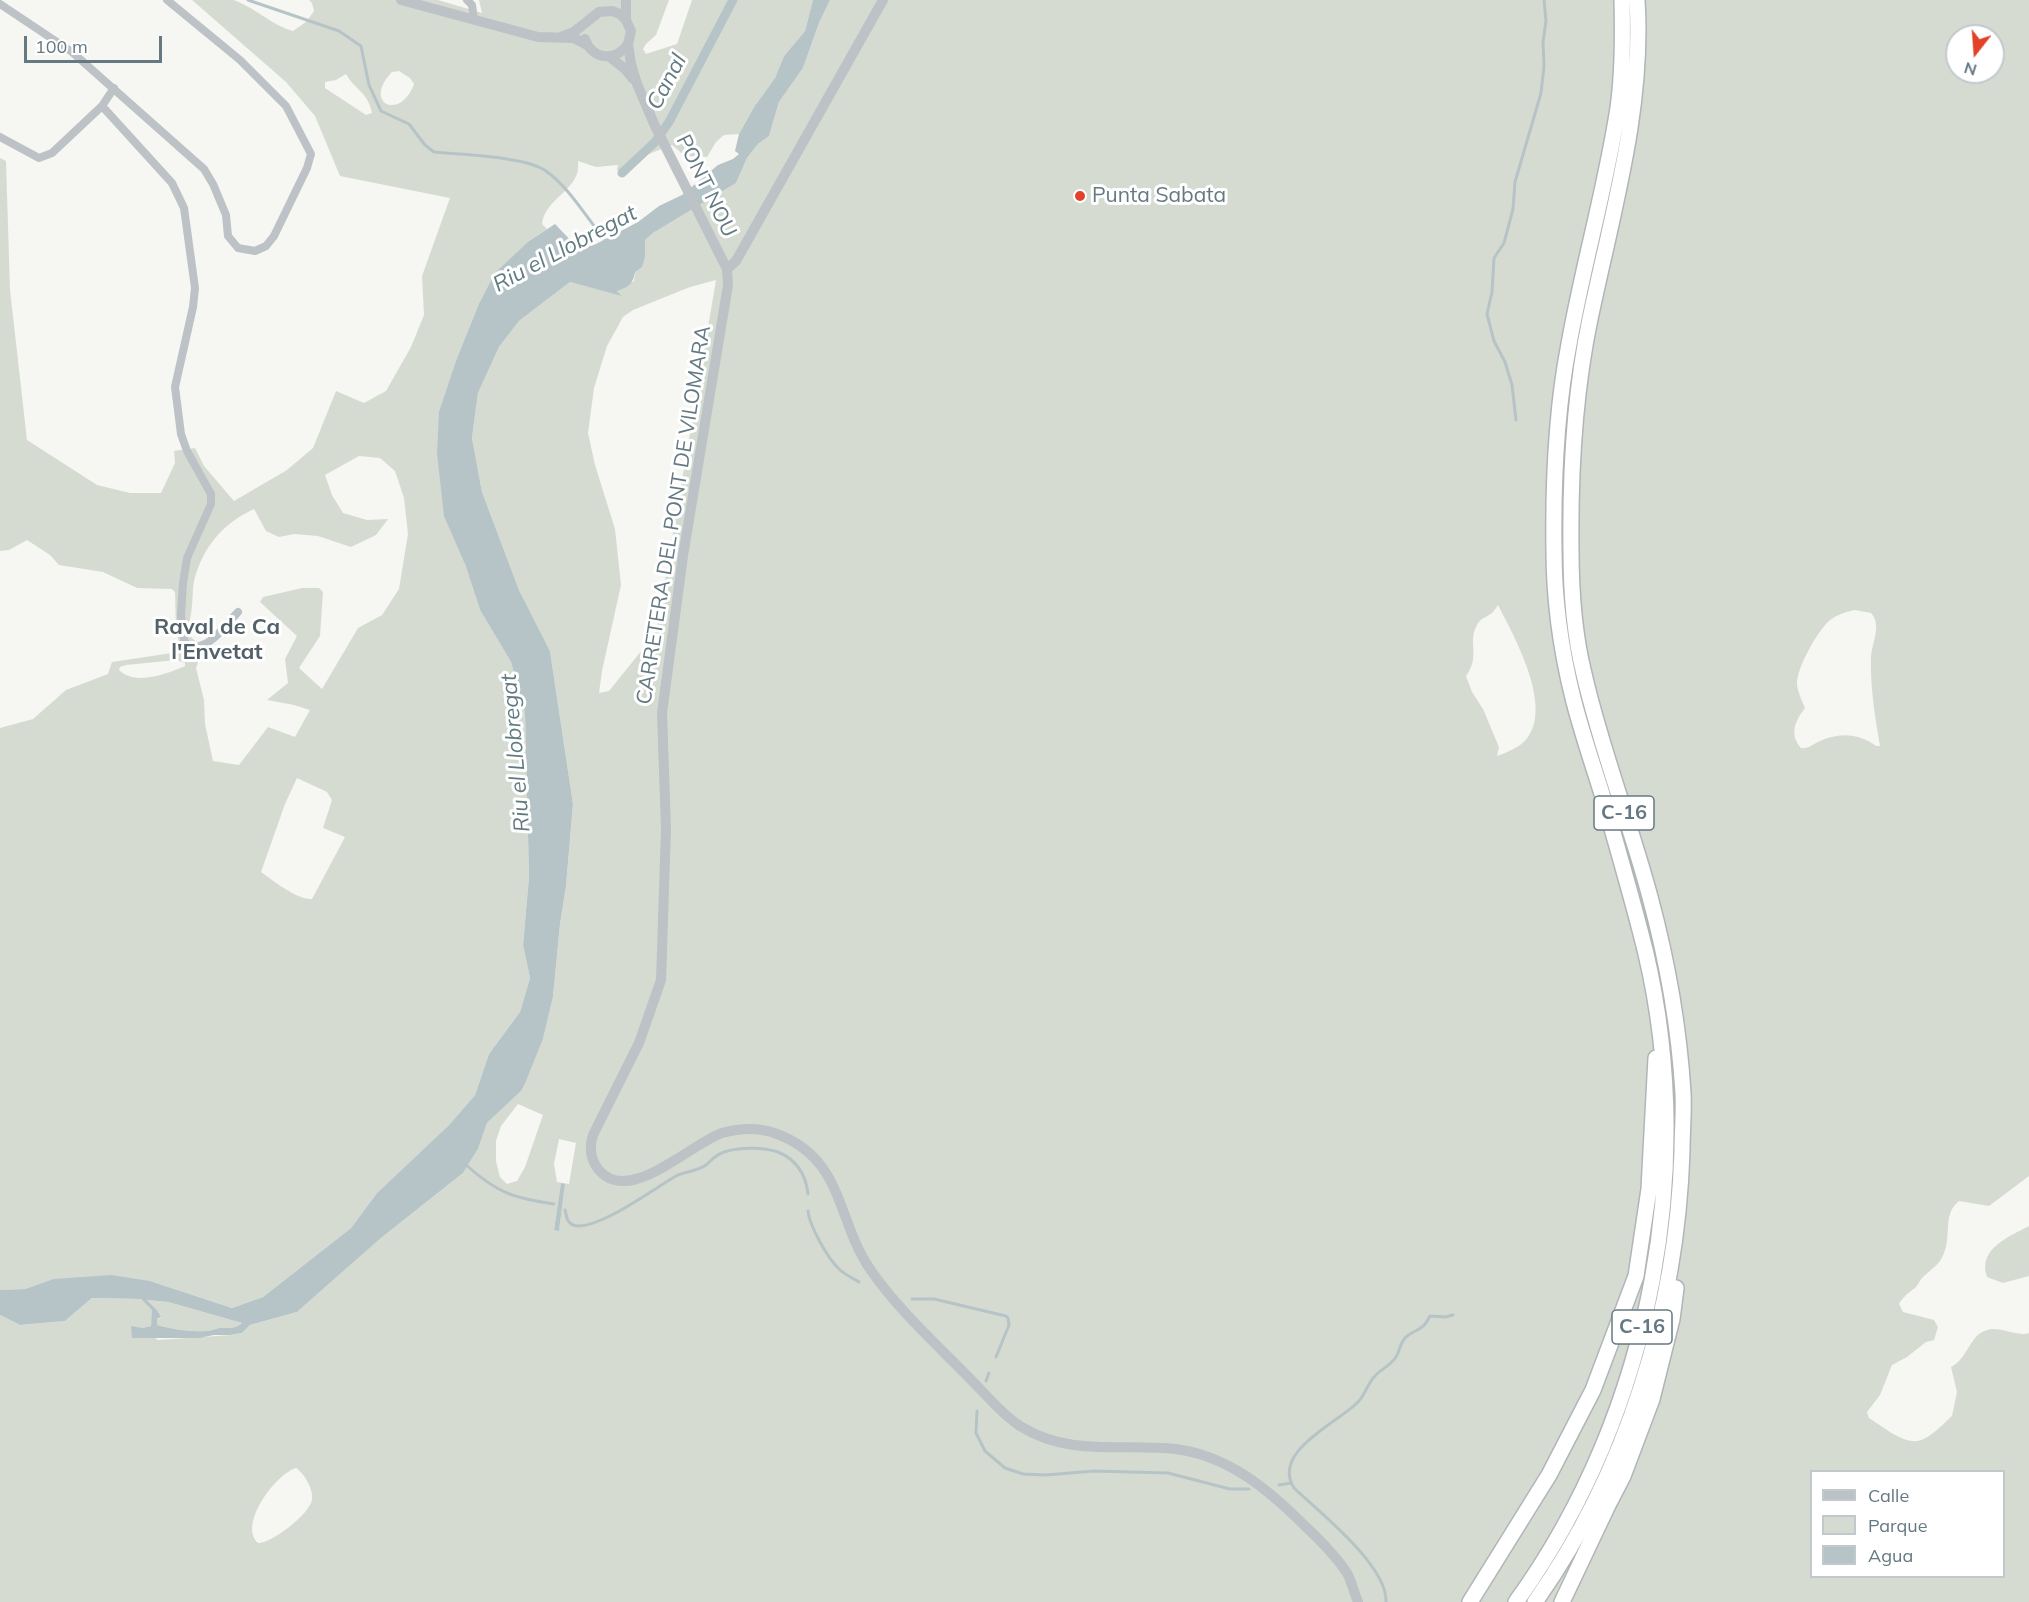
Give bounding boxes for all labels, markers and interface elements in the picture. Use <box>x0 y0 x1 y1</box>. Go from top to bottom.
scale bar <box>27 24 165 62</box>
north arrow <box>1945 24 2005 84</box>
text: 100 m <box>35 35 88 58</box>
water label: Canal <box>641 50 693 114</box>
text: N <box>1962 58 1979 81</box>
street label: PONT NOU <box>670 131 742 241</box>
place label: Punta Sabata <box>1092 183 1226 209</box>
marker: Punta Sabata <box>1073 189 1087 203</box>
water label: Riu el Llobregat <box>489 200 641 298</box>
street label: CARRETERA DEL PONT DE VILOMARA <box>632 324 716 706</box>
district label: Raval de Ca l'Envetat <box>154 614 280 666</box>
water label: Riu el Llobregat <box>496 673 536 833</box>
road number: C-16 <box>1594 796 1654 830</box>
road number: C-16 <box>1612 1310 1672 1344</box>
legend <box>1810 1470 2005 1578</box>
text: Calle <box>1868 1484 1909 1507</box>
text: Parque <box>1868 1514 1927 1537</box>
text: Agua <box>1868 1544 1913 1567</box>

